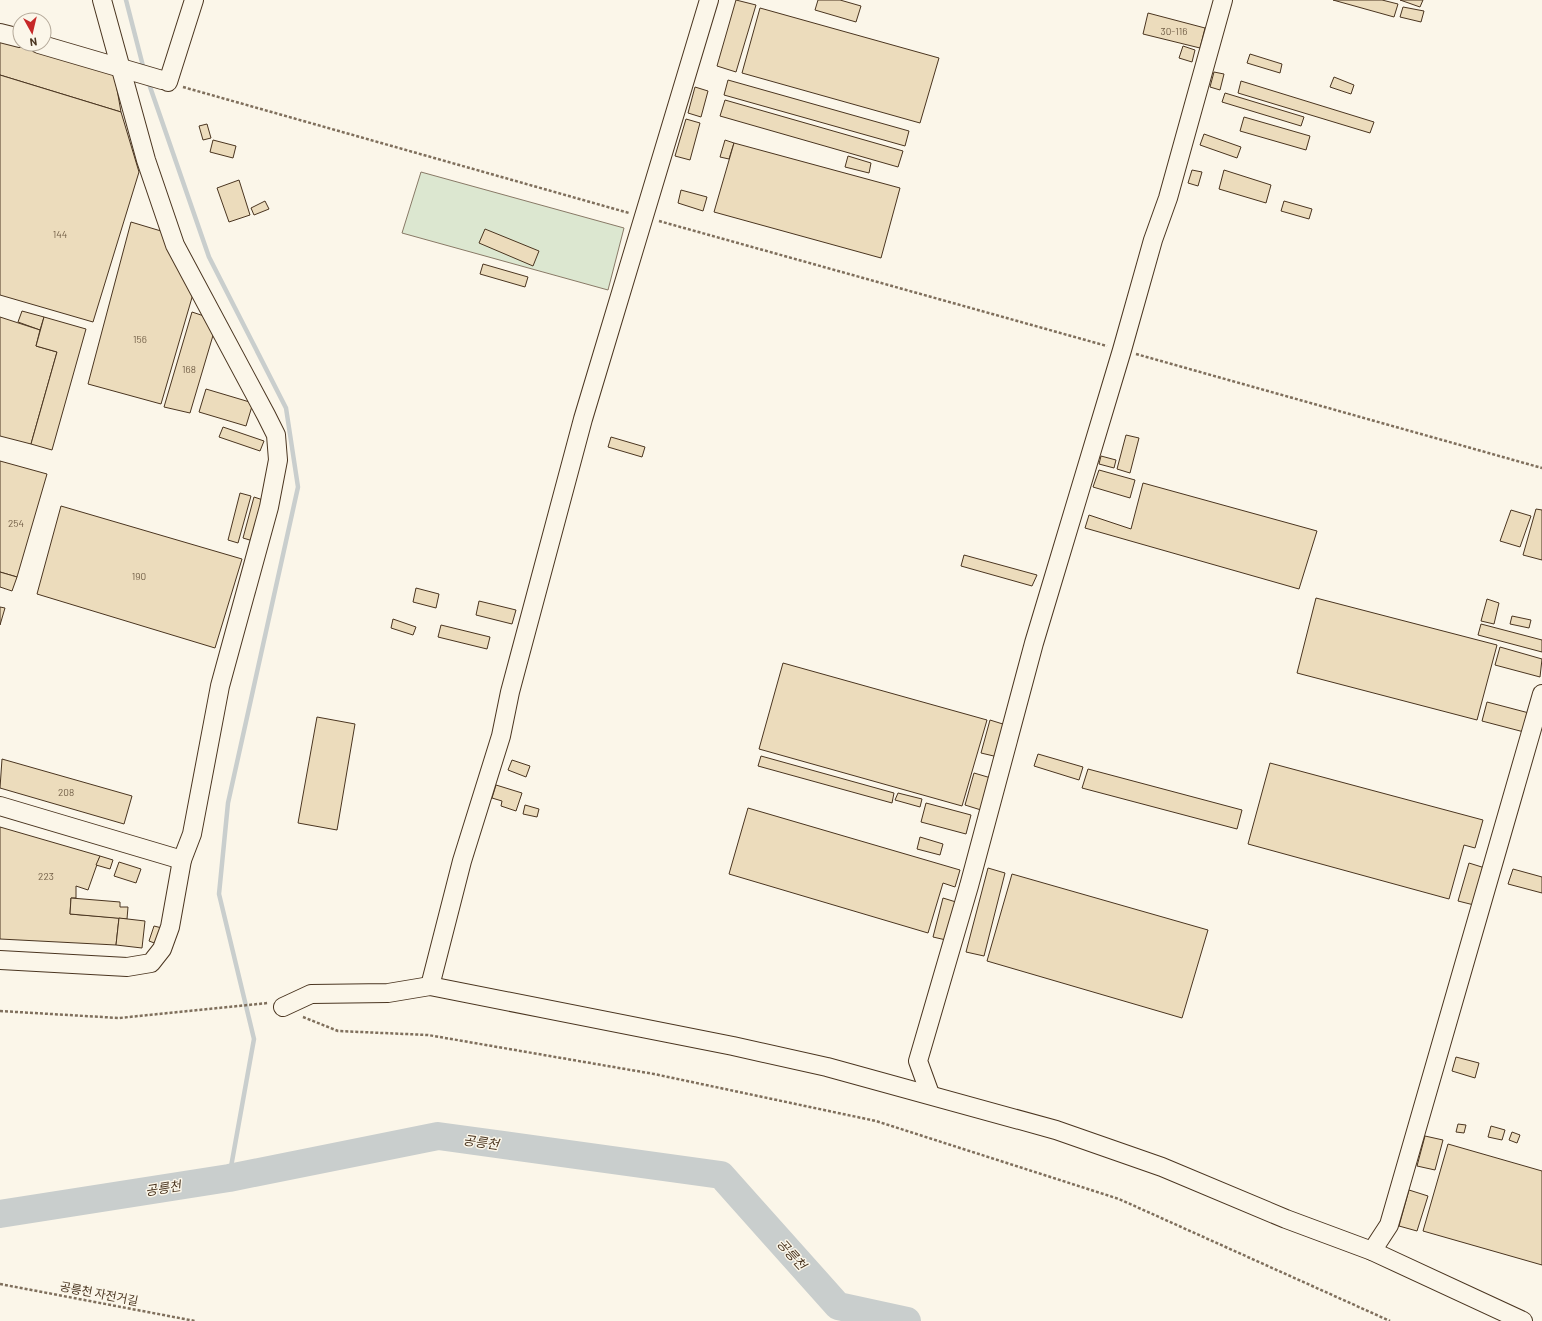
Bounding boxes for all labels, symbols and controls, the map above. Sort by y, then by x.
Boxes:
north arrow [12,12,52,52]
house number: 30-116 [1161,25,1187,37]
text: N [29,35,38,49]
house number: 144 [53,228,67,240]
house number: 156 [133,333,147,345]
house number: 168 [182,363,196,375]
house number: 254 [8,517,24,529]
house number: 190 [132,570,146,582]
house number: 208 [58,786,74,798]
house number: 223 [38,870,54,882]
water label: 공릉천 [462,1132,501,1153]
water label: 공릉천 [144,1177,183,1199]
water label: 공릉천 [774,1235,811,1273]
street label: 공릉천 자전거길 [59,1279,140,1307]

